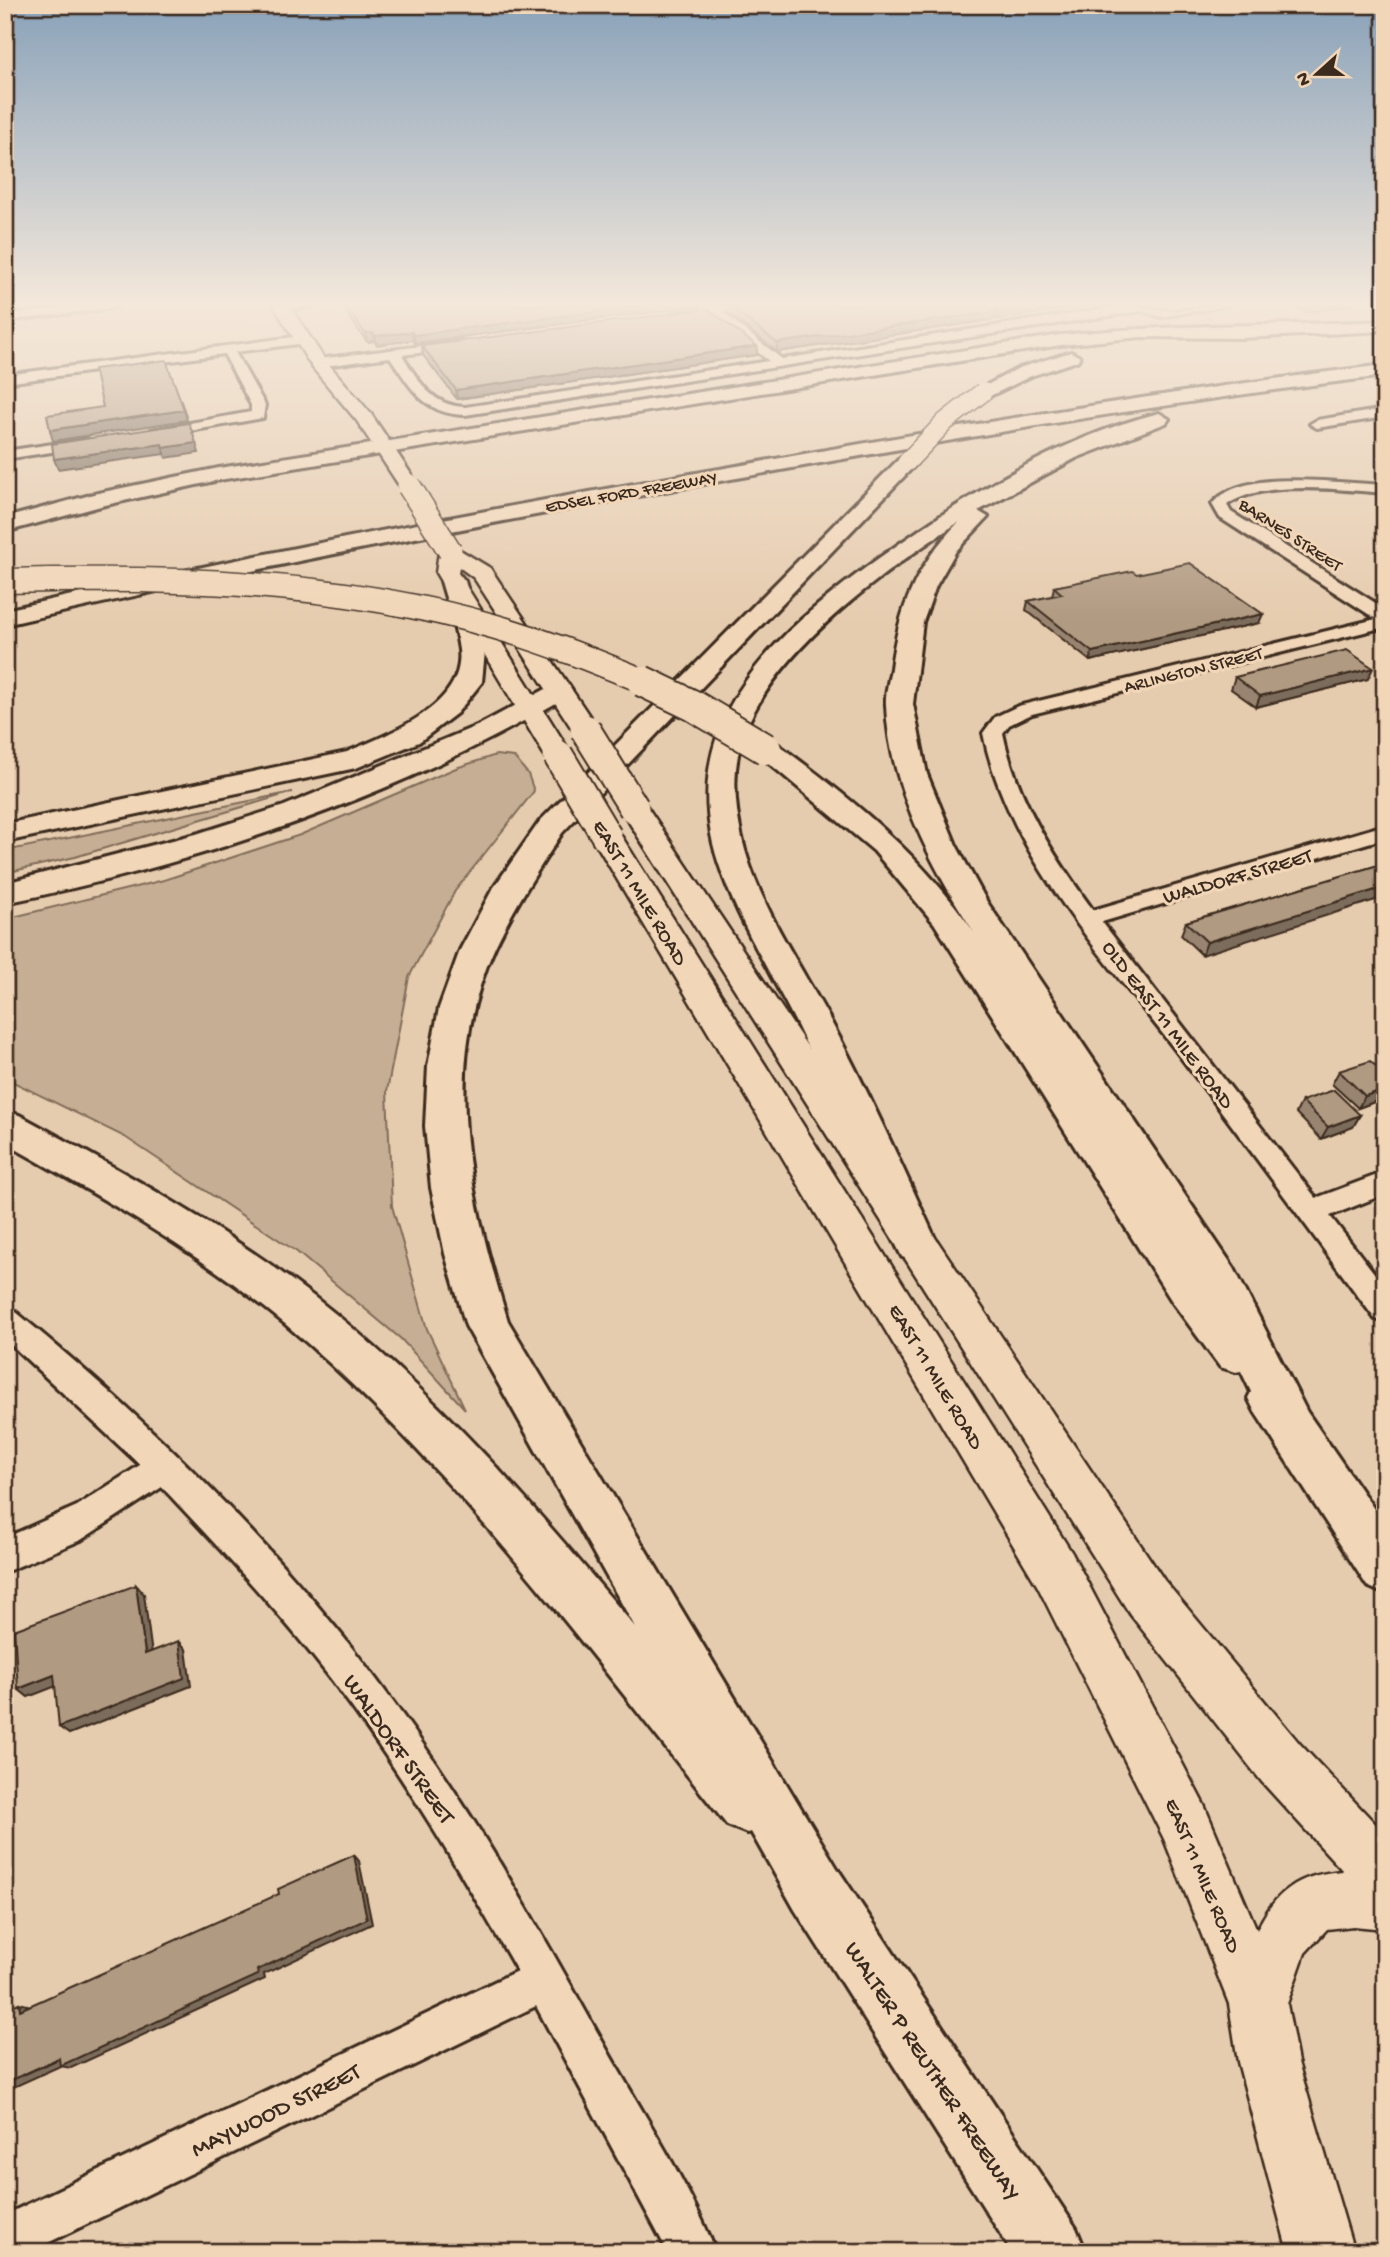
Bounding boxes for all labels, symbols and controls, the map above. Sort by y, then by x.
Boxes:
north arrow [1282,38,1352,108]
text: N [1291,69,1317,89]
street label: EDSEL FORD FREEWAY [544,468,719,519]
street label: BARNES STREET [1233,494,1346,578]
street label: ARLINGTON STREET [1122,644,1266,699]
street label: EAST 11 MILE ROAD [585,817,691,971]
street label: WALDORF STREET [1160,845,1316,912]
street label: OLD EAST 11 MILE ROAD [1095,937,1238,1115]
street label: EAST 11 MILE ROAD [881,1301,987,1455]
street label: WALDORF STREET [335,1670,461,1832]
street label: EAST 11 MILE ROAD [1157,1795,1245,1958]
street label: WALTER P REUTHER FREEWAY [836,1937,1026,2207]
street label: MAYWOOD STREET [187,2058,367,2166]

